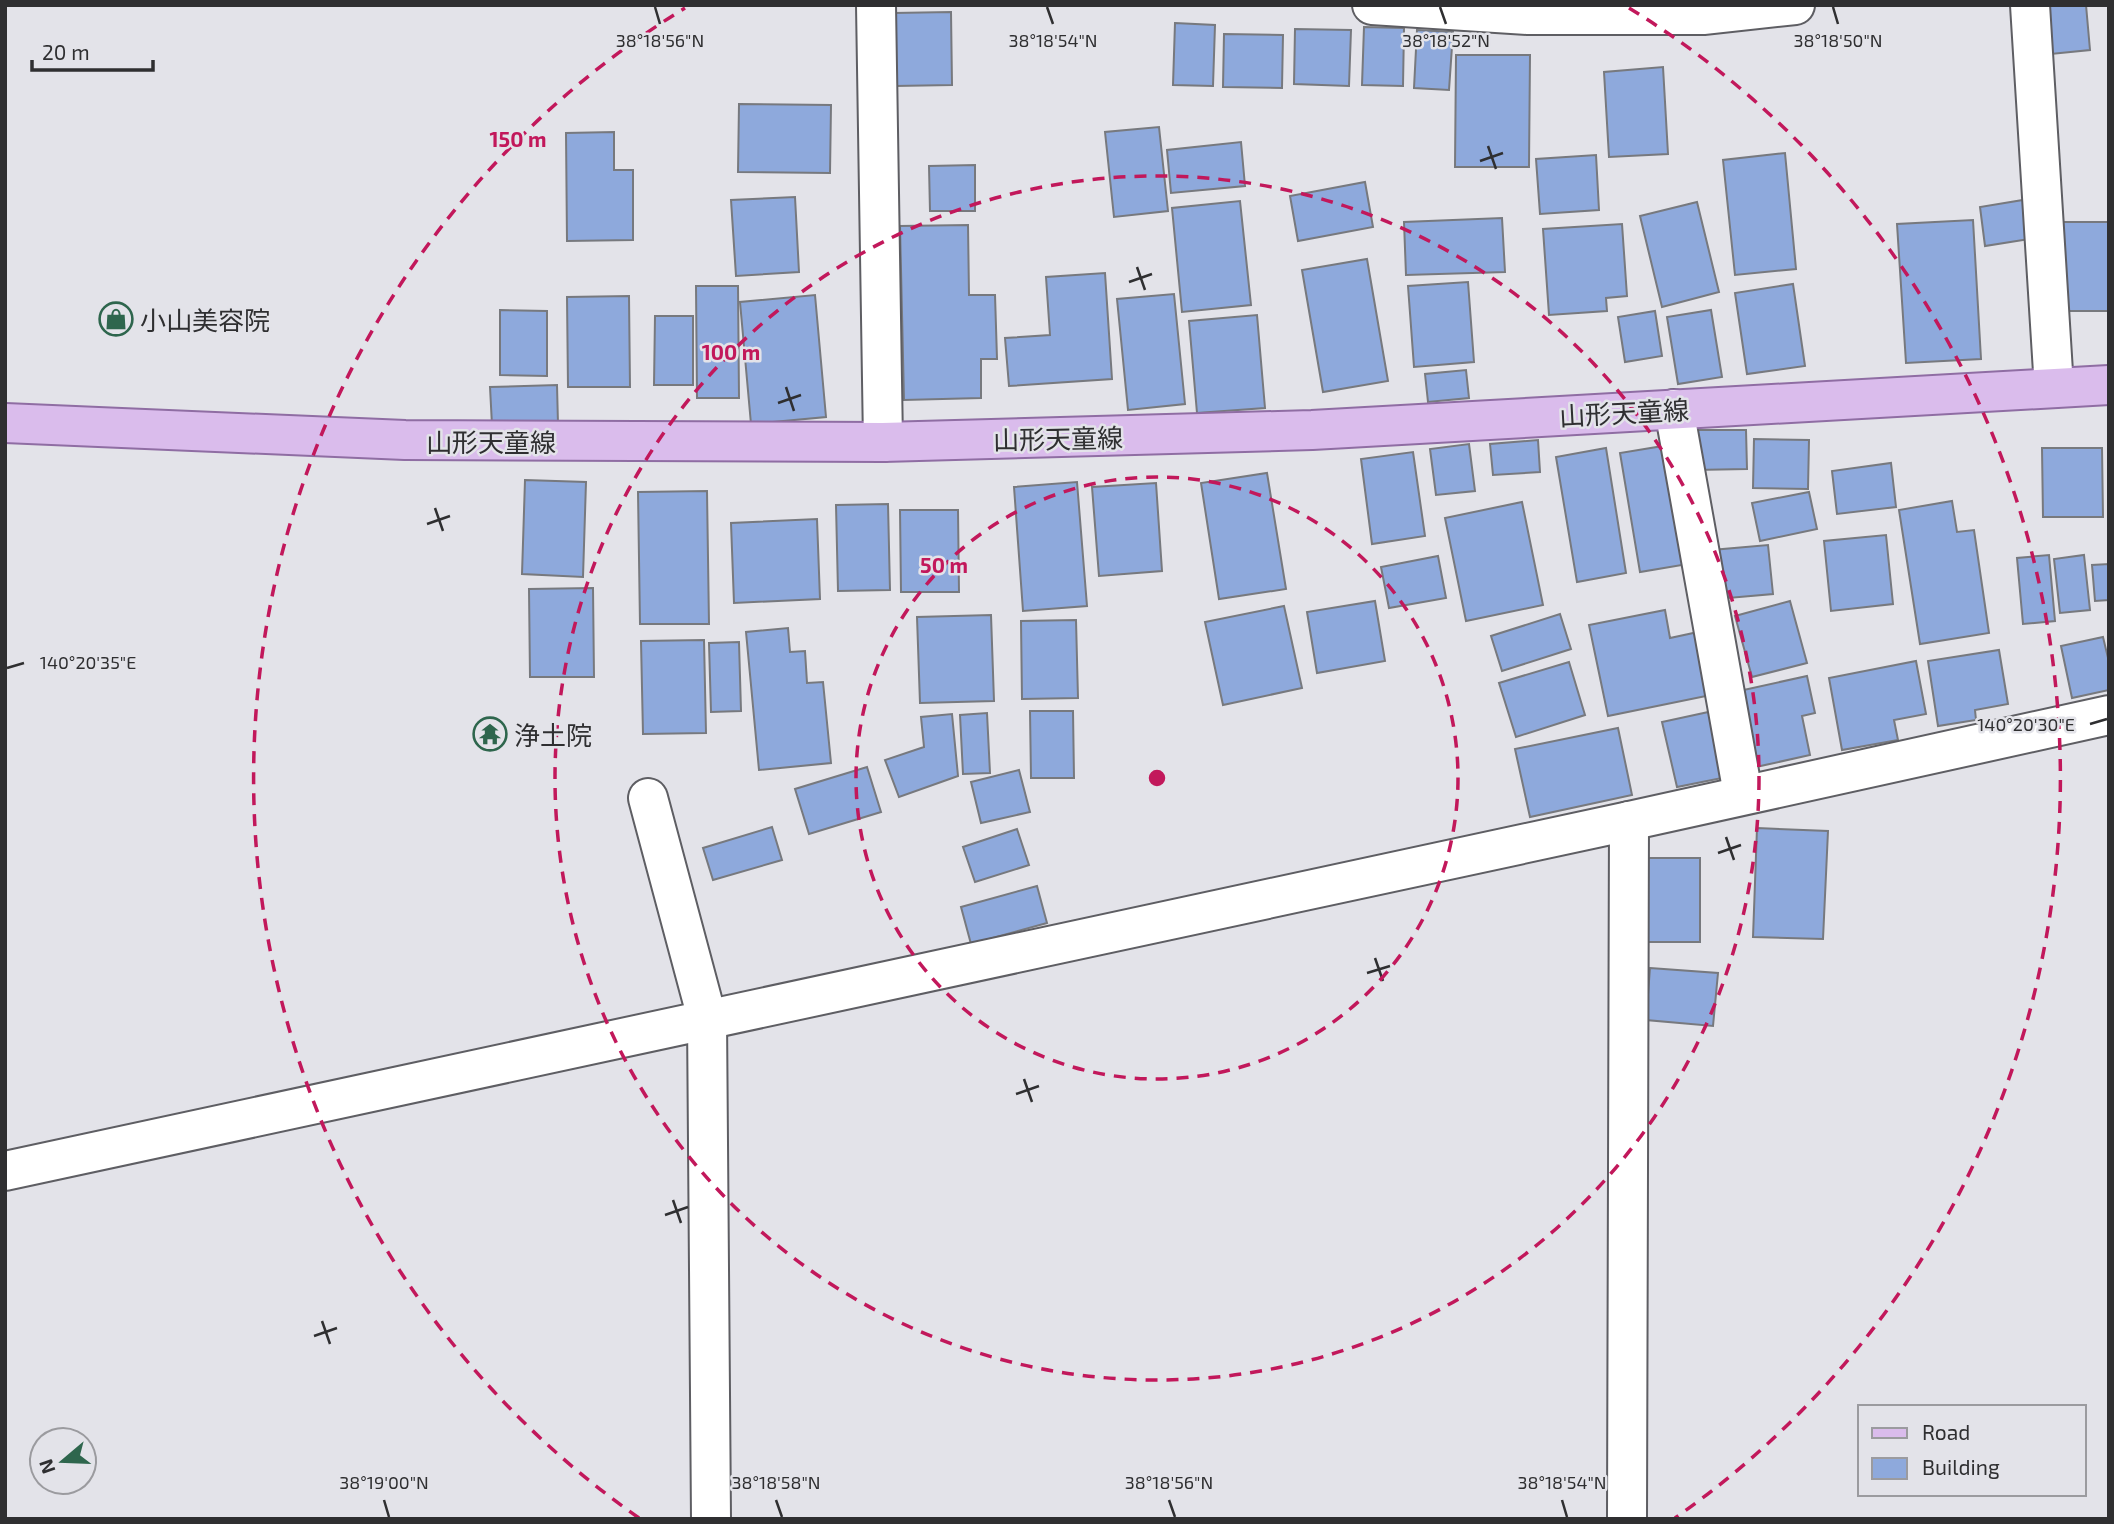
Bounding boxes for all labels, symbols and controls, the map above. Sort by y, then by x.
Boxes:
scale bar [32,28,152,72]
text: 38°18'56"N [616,29,704,51]
text: 38°18'54"N [1008,29,1098,51]
text: 38°18'52"N [1402,29,1490,51]
text: 38°18'50"N [1794,29,1882,51]
text: 20 m [42,39,90,64]
text: 150 m [490,126,546,151]
shop icon: 小山美容院 [97,300,135,338]
place label: 小山美容院 [140,304,270,335]
text: 100 m [702,339,760,364]
street label: 山形天童線 [1558,393,1690,431]
street label: 山形天童線 [993,421,1123,455]
street label: 山形天童線 [426,426,556,457]
text: 50 m [920,552,968,577]
text: 140°20'35"E [40,651,136,673]
text: 140°20'30"E [1977,713,2075,735]
temple icon: 浄土院 [471,715,509,753]
place label: 浄土院 [514,719,592,750]
centre of rings [1145,766,1169,790]
legend [1858,1405,2086,1496]
text: Road [1922,1419,1970,1444]
north arrow [28,1426,98,1496]
text: Building [1922,1454,2000,1479]
text: N [33,1456,60,1477]
text: 38°19'00"N [339,1471,429,1493]
text: 38°18'58"N [732,1471,820,1493]
text: 38°18'56"N [1125,1471,1213,1493]
text: 38°18'54"N [1517,1471,1607,1493]

